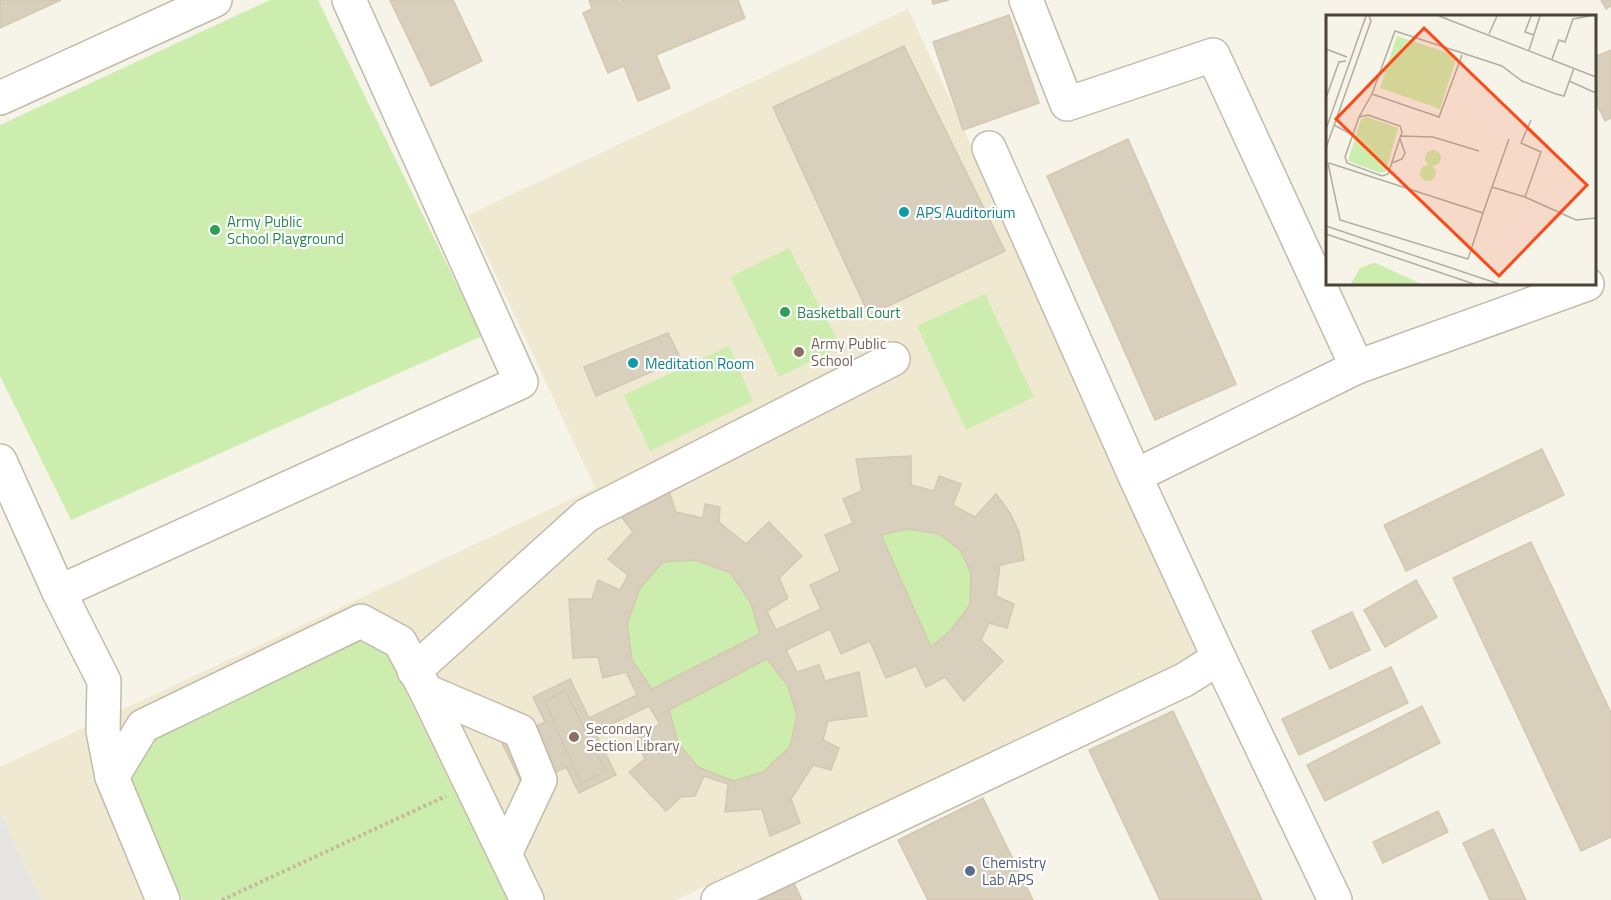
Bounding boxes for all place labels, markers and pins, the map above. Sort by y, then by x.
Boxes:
place label: APS Auditorium [916,201,1016,224]
marker: APS Auditorium [897,205,911,219]
place label: Army Public School Playground [227,210,344,250]
marker: Army Public School Playground [208,223,222,237]
place label: Basketball Court [797,301,901,324]
marker: Basketball Court [778,305,792,319]
place label: Army Public School [811,332,886,372]
marker: Army Public School [792,345,806,359]
place label: Meditation Room [645,352,754,375]
marker: Meditation Room [626,356,640,370]
place label: Secondary Section Library [586,717,680,757]
marker: Secondary Section Library [567,730,581,744]
place label: Chemistry Lab APS [982,851,1046,891]
marker: Chemistry Lab APS [963,864,977,878]

